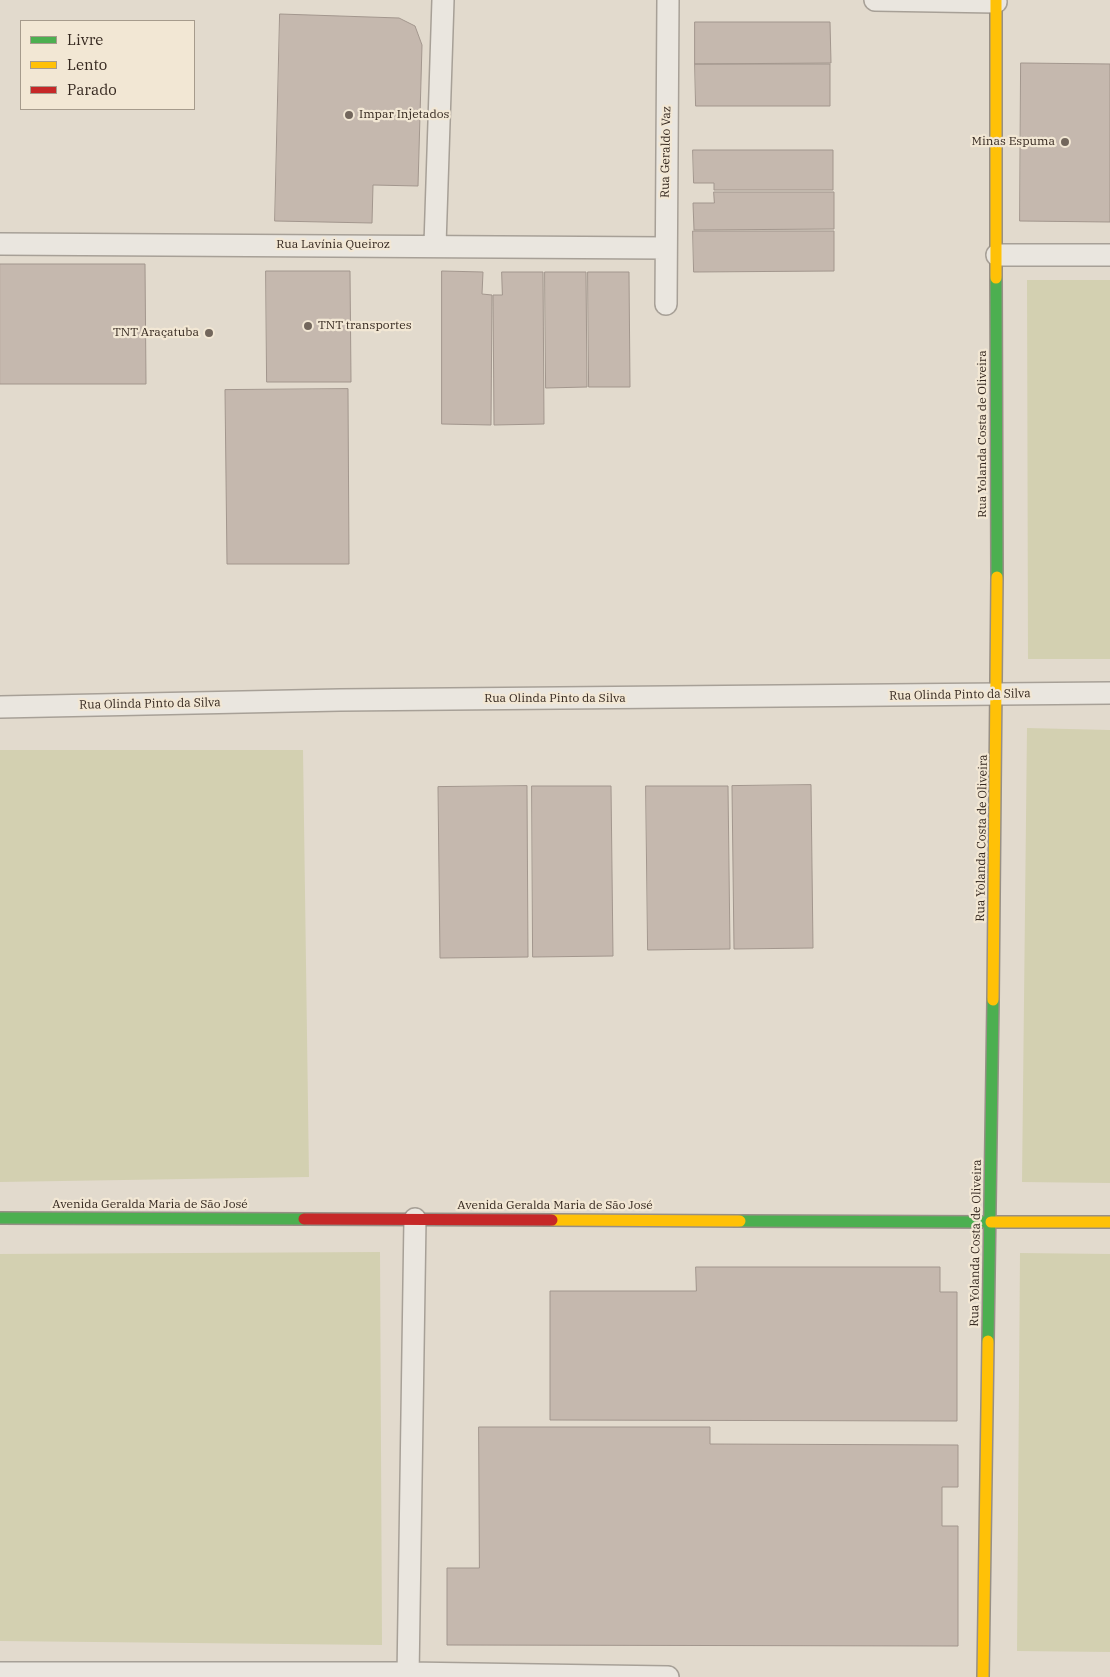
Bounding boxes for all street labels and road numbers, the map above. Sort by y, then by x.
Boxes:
street label: Rua Geraldo Vaz [658,106,674,198]
street label: Rua Lavínia Queiroz [276,238,390,252]
street label: Rua Yolanda Costa de Oliveira [976,350,990,518]
street label: Rua Olinda Pinto da Silva [889,687,1031,703]
street label: Rua Olinda Pinto da Silva [484,692,626,706]
street label: Rua Olinda Pinto da Silva [79,696,221,712]
street label: Rua Yolanda Costa de Oliveira [973,754,991,922]
street label: Rua Yolanda Costa de Oliveira [967,1159,985,1327]
street label: Avenida Geralda Maria de São José [52,1198,248,1212]
street label: Avenida Geralda Maria de São José [457,1199,653,1213]

